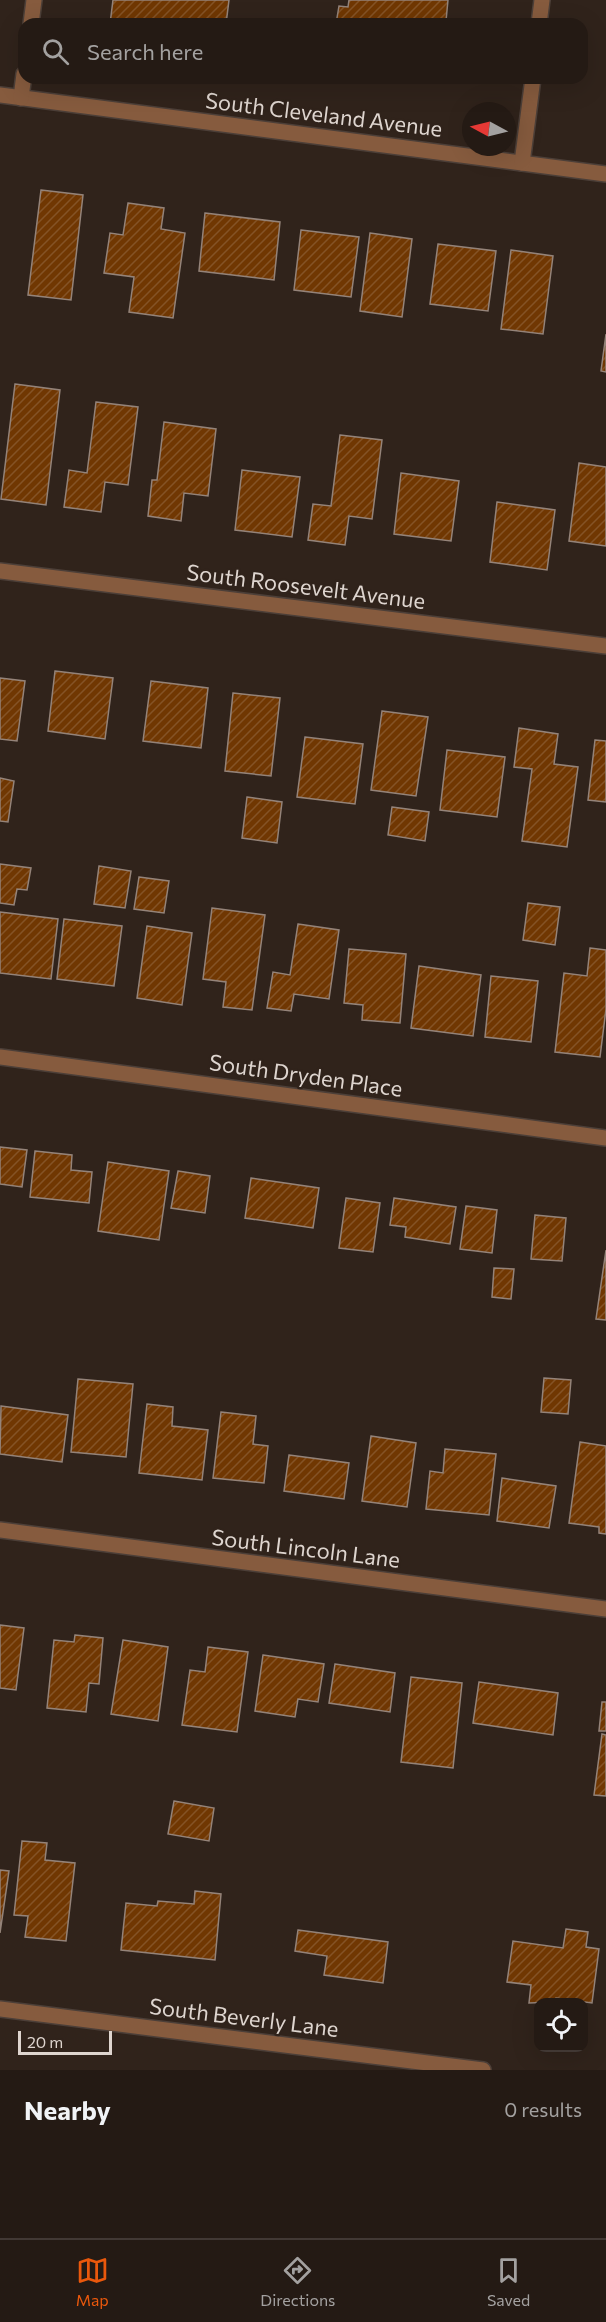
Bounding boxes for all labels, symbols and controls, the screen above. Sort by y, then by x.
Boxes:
search box [18,18,588,84]
icon: search [39,35,72,68]
text: Search here [87,38,203,65]
street label: South Cleveland Avenue [204,86,444,142]
north arrow [462,102,516,156]
street label: South Roosevelt Avenue [185,558,427,614]
street label: South Dryden Place [208,1048,404,1102]
street label: South Lincoln Lane [210,1523,402,1573]
street label: South Beverly Lane [148,1992,340,2042]
map controls [534,1998,588,2052]
button: locate [534,1998,588,2052]
scale bar [18,2028,112,2056]
text: 20 m [27,2032,63,2051]
text: Nearby [24,2094,111,2125]
text: 0 results [504,2097,582,2121]
tab: Map [76,2254,109,2309]
tab: Directions [260,2254,335,2309]
tab: Saved [487,2254,530,2309]

